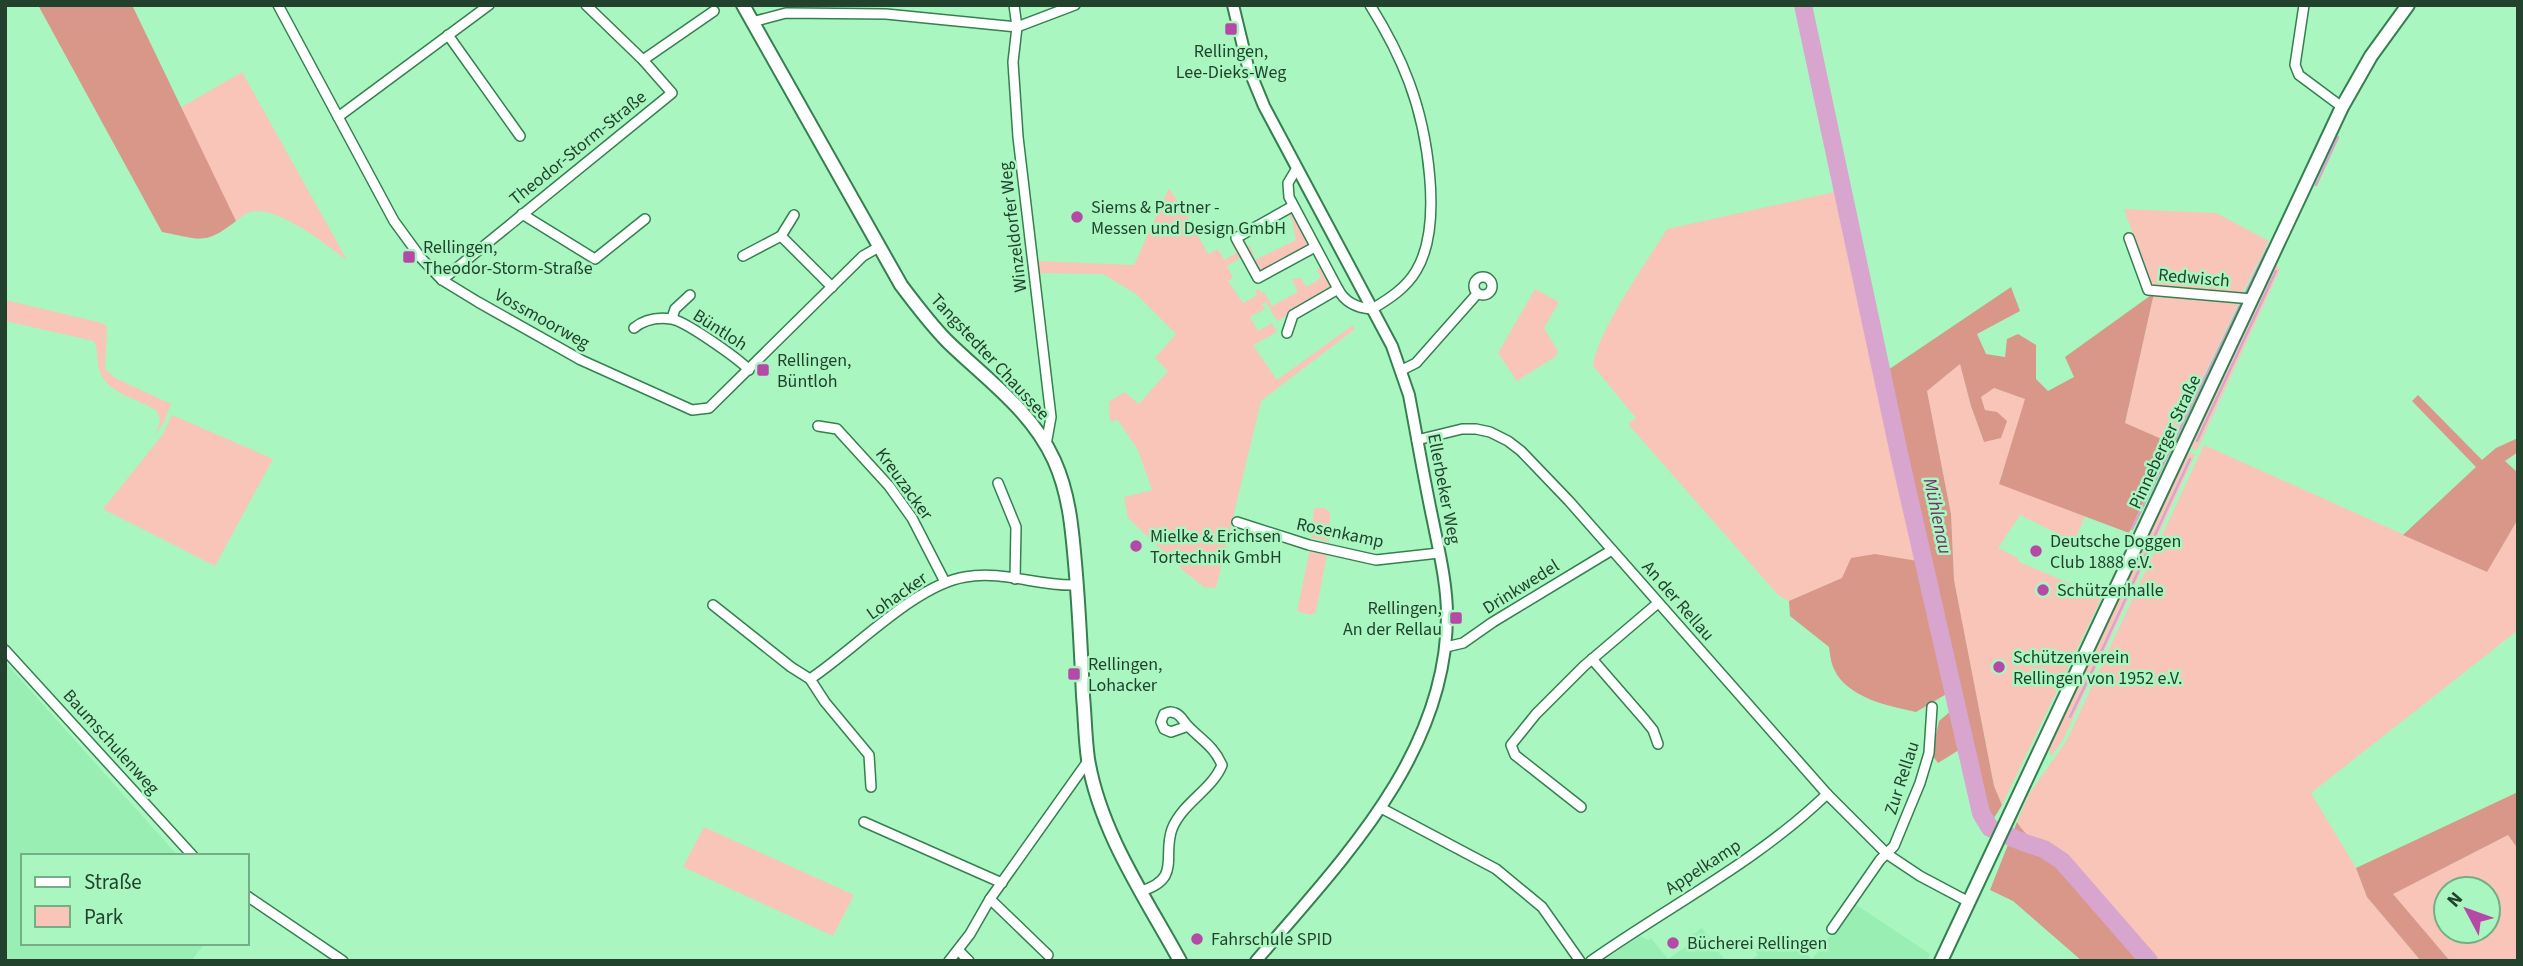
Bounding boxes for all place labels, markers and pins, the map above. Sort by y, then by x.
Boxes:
marker: Rellingen, Lee-Dieks-Weg [1223,21,1239,37]
place label: Rellingen, Lee-Dieks-Weg [1176,39,1286,85]
place label: Siems & Partner - Messen und Design GmbH [1091,195,1286,241]
marker: Siems & Partner - Messen und Design GmbH [1069,209,1085,225]
place label: Rellingen, Theodor-Storm-Straße [423,235,593,281]
marker: Rellingen, Theodor-Storm-Straße [401,249,417,265]
place label: Rellingen, Büntloh [777,348,852,394]
marker: Rellingen, Büntloh [755,362,771,378]
place label: Mielke & Erichsen Tortechnik GmbH [1150,524,1282,570]
place label: Deutsche Doggen Club 1888 e.V. [2050,529,2181,575]
marker: Mielke & Erichsen Tortechnik GmbH [1128,538,1144,554]
marker: Deutsche Doggen Club 1888 e.V. [2028,543,2044,559]
place label: Schützenhalle [2057,578,2164,603]
marker: Schützenhalle [2035,582,2051,598]
place label: Rellingen, An der Rellau [1343,596,1442,642]
marker: Rellingen, An der Rellau [1448,610,1464,626]
place label: Schützenverein Rellingen von 1952 e.V. [2013,645,2182,691]
place label: Rellingen, Lohacker [1088,652,1163,698]
marker: Schützenverein Rellingen von 1952 e.V. [1991,659,2007,675]
marker: Rellingen, Lohacker [1066,666,1082,682]
place label: Fahrschule SPID [1211,927,1332,952]
marker: Fahrschule SPID [1189,931,1205,947]
place label: Bücherei Rellingen [1687,931,1827,956]
marker: Bücherei Rellingen [1665,935,1681,951]

